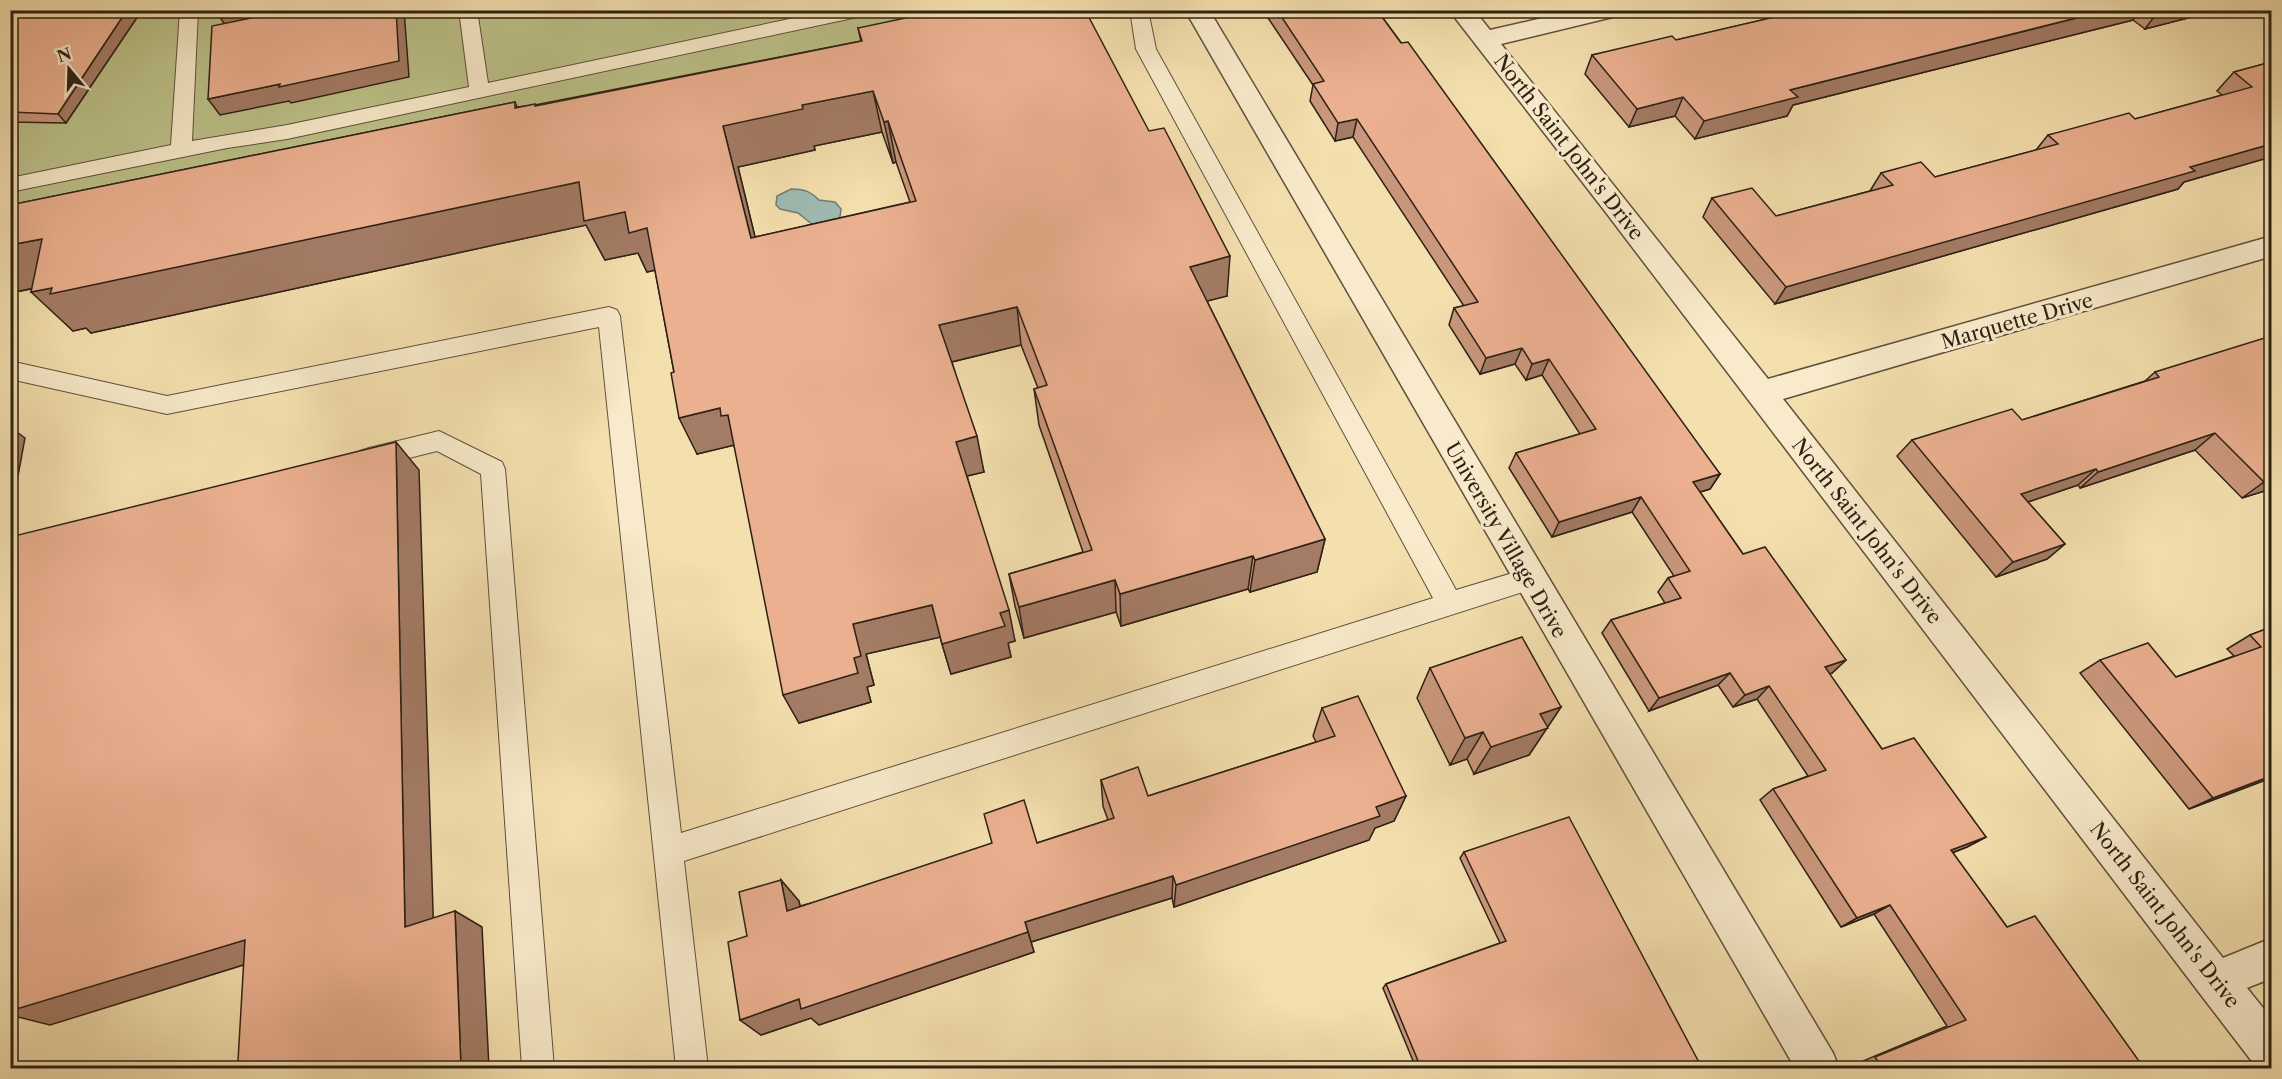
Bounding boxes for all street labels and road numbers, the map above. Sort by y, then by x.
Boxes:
street label: North Saint John's Drive [1489,49,1649,245]
street label: Marquette Drive [1938,288,2096,354]
street label: North Saint John's Drive [1787,433,1947,629]
street label: University Village Drive [1440,438,1572,642]
street label: North Saint John's Drive [2085,817,2245,1013]

